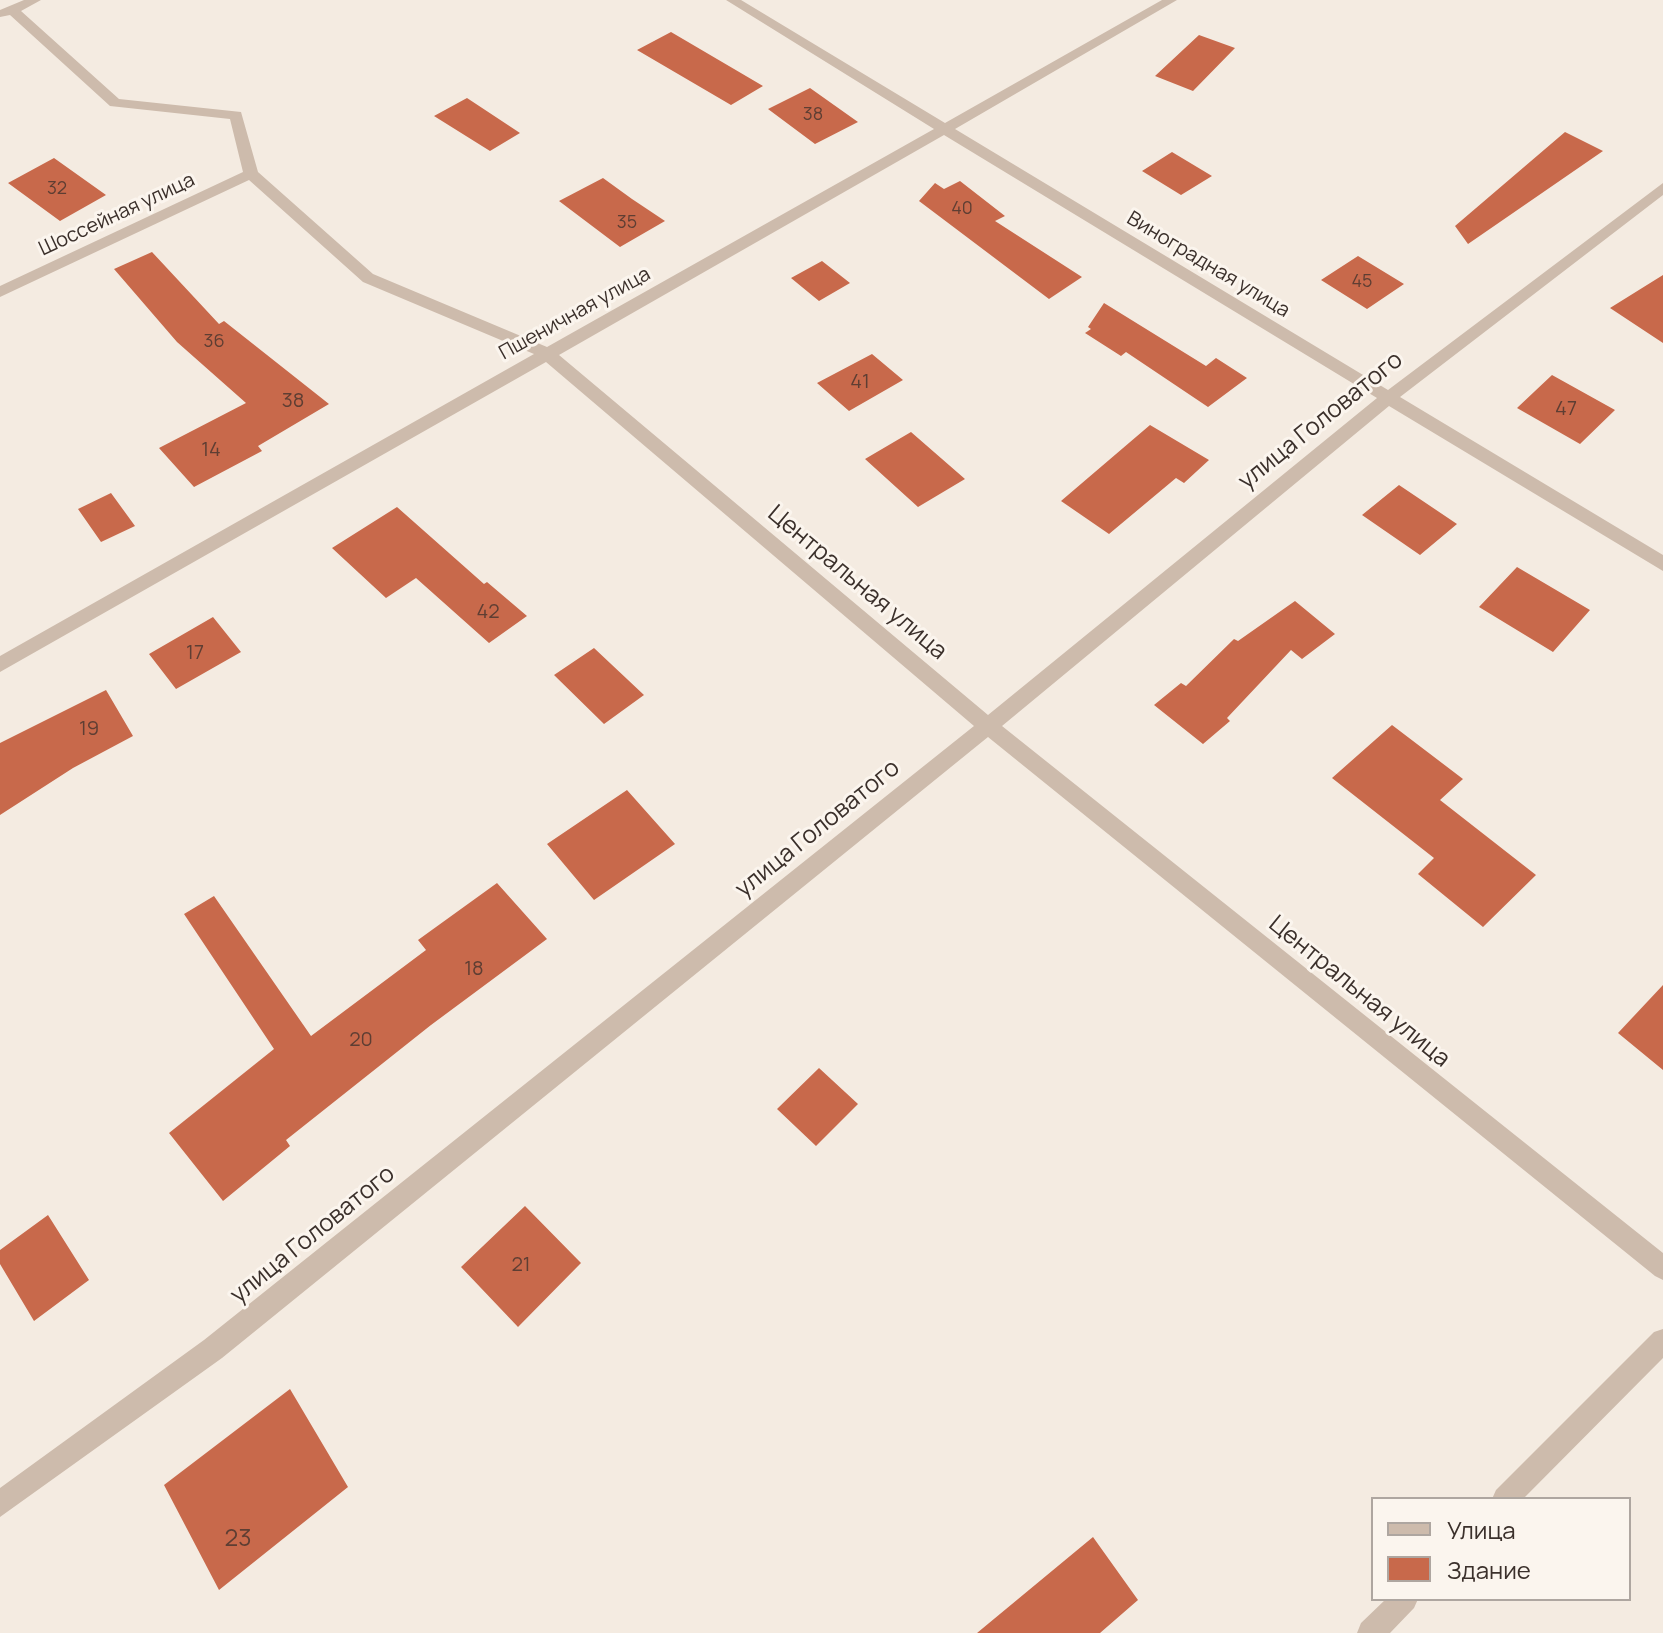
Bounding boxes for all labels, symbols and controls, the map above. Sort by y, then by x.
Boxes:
house number: 38 [803,104,823,126]
street label: Шоссейная улица [35,168,199,262]
house number: 32 [47,178,67,200]
house number: 40 [951,198,973,220]
street label: Виноградная улица [1122,207,1294,323]
house number: 35 [617,212,637,234]
street label: Пшеничная улица [495,262,655,366]
house number: 45 [1351,271,1373,293]
house number: 36 [203,331,225,353]
street label: улица Головатого [1233,346,1409,496]
house number: 41 [850,370,870,394]
house number: 38 [282,389,304,413]
house number: 47 [1555,397,1577,421]
house number: 14 [201,438,221,462]
street label: Центральная улица [762,500,952,666]
house number: 42 [476,600,500,624]
house number: 17 [186,641,204,665]
house number: 19 [79,717,99,741]
street label: улица Головатого [730,754,906,904]
street label: Центральная улица [1263,910,1455,1074]
house number: 18 [464,957,484,981]
house number: 20 [349,1028,373,1052]
street label: улица Головатого [225,1160,401,1310]
house number: 21 [511,1253,531,1277]
legend [1371,1497,1631,1601]
text: Улица [1447,1513,1516,1546]
house number: 23 [225,1525,251,1553]
text: Здание [1447,1553,1531,1586]

